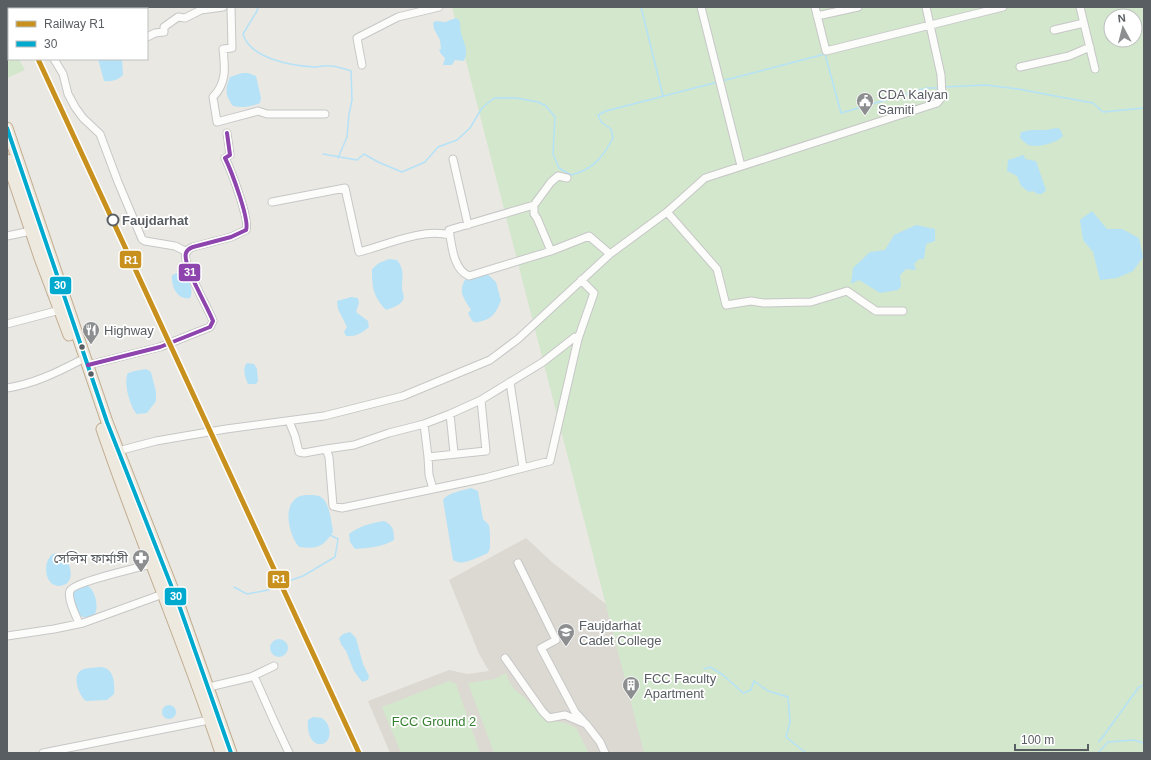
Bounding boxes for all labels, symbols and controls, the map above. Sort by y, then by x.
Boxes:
legend [8,8,148,60]
north arrow [1103,8,1143,48]
text: N [1117,12,1127,25]
text: Railway R1 [44,17,105,31]
text: 30 [44,37,58,51]
place label: CDA Kalyan Samiti [878,87,948,117]
public building icon: CDA Kalyan Samiti [855,91,875,116]
marker: Faujdarhat [106,213,120,227]
place label: Faujdarhat [122,213,189,228]
line badge: R1 [119,250,142,269]
text: R1 [124,254,138,266]
line badge: 31 [178,263,201,282]
text: 31 [184,266,196,278]
line badge: 30 [49,276,72,295]
text: 30 [54,279,66,291]
restaurant icon: Highway [81,320,101,345]
place label: Highway [104,323,154,338]
unlabelled marker [77,342,87,352]
unlabelled marker [86,369,96,379]
pharmacy icon: সেলিম ফার্মাসী [131,548,151,573]
place label: সেলিম ফার্মাসী [53,551,129,566]
line badge: R1 [267,570,290,589]
text: R1 [272,573,286,585]
line badge: 30 [164,587,187,606]
text: 30 [170,590,182,602]
place label: Faujdarhat Cadet College [579,618,661,648]
school or university icon: Faujdarhat Cadet College [556,622,576,647]
place label: FCC Faculty Apartment [644,671,717,701]
building icon: FCC Faculty Apartment [621,675,641,700]
park label: FCC Ground 2 [392,714,476,729]
scale bar [1015,726,1088,752]
text: 100 m [1021,733,1054,747]

